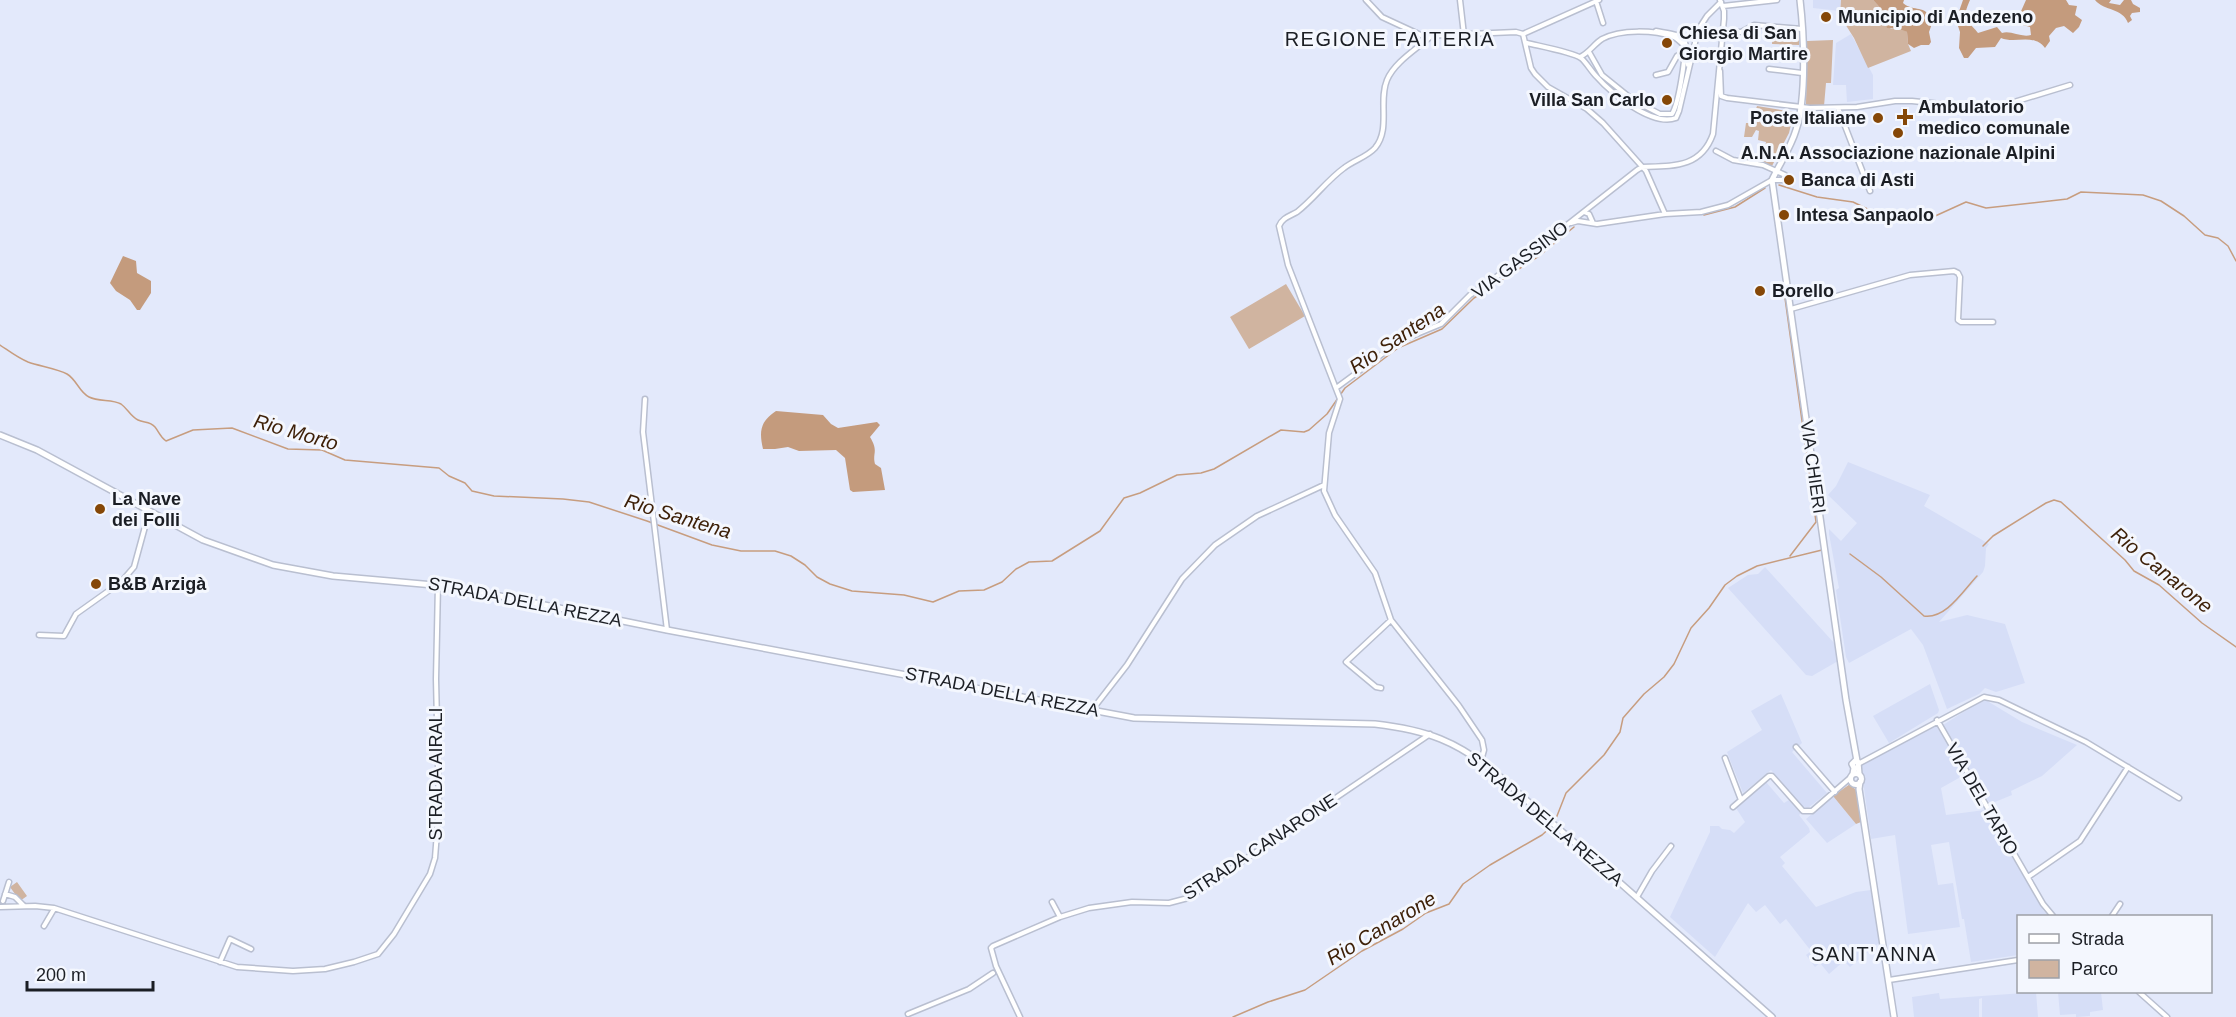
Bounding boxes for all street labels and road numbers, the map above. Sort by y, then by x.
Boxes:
street label: VIA GASSINO [1468,217,1572,303]
street label: VIA CHIERI [1797,419,1829,515]
street label: STRADA DELLA REZZA [426,573,624,631]
street label: STRADA DELLA REZZA [903,663,1101,721]
street label: STRADA AIRALI [426,707,446,841]
street label: VIA DEL TARIO [1942,740,2022,858]
street label: STRADA DELLA REZZA [1463,748,1627,890]
street label: STRADA CANARONE [1179,790,1341,904]

